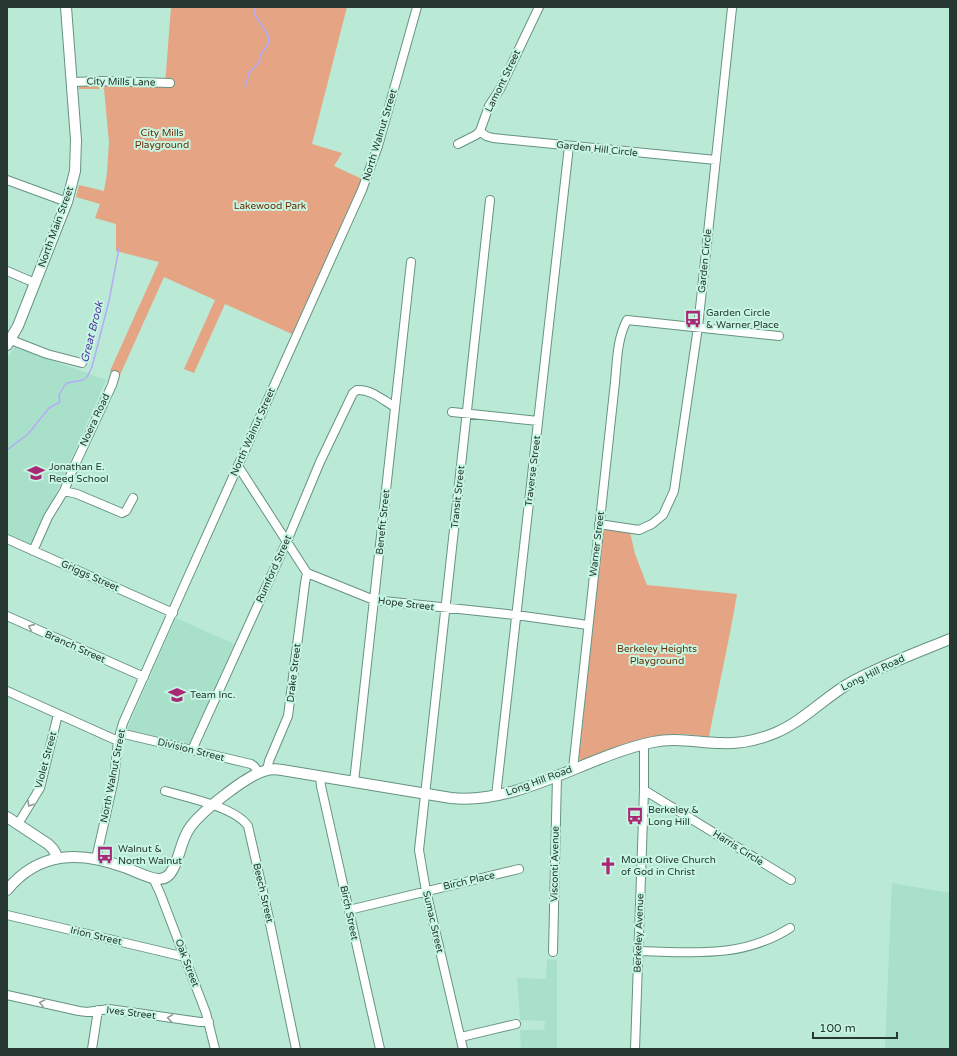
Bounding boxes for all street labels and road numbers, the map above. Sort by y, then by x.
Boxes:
street label: Lamont Street [483,48,523,114]
street label: City Mills Lane [87,75,156,89]
street label: North Walnut Street [360,88,400,182]
street label: Garden Hill Circle [556,139,639,159]
street label: North Main Street [36,185,76,269]
street label: Garden Circle [696,228,714,294]
street label: North Walnut Street [228,386,278,478]
street label: Noera Road [78,392,112,448]
street label: Traverse Street [523,435,543,507]
street label: Transit Street [449,465,467,529]
street label: Benefit Street [374,489,392,555]
street label: Warner Street [587,510,607,577]
street label: Rumford Street [254,533,294,605]
street label: Griggs Street [59,558,121,594]
street label: Hope Street [377,595,435,613]
street label: Branch Street [43,628,107,666]
street label: Drake Street [284,643,304,703]
street label: Long Hill Road [839,652,907,694]
street label: North Walnut Street [98,728,128,824]
street label: Violet Street [33,730,59,790]
street label: Division Street [156,736,226,764]
street label: Long Hill Road [504,763,574,799]
street label: Visconti Avenue [548,825,562,902]
street label: Harris Circle [711,828,766,868]
street label: Beech Street [250,862,276,924]
street label: Birch Place [442,869,496,893]
street label: Birch Street [337,885,361,942]
street label: Sumac Street [420,890,446,954]
street label: Berkeley Avenue [632,893,646,973]
street label: Irion Street [69,924,123,948]
street label: Oak Street [172,937,202,989]
street label: Ives Street [106,1004,157,1022]

